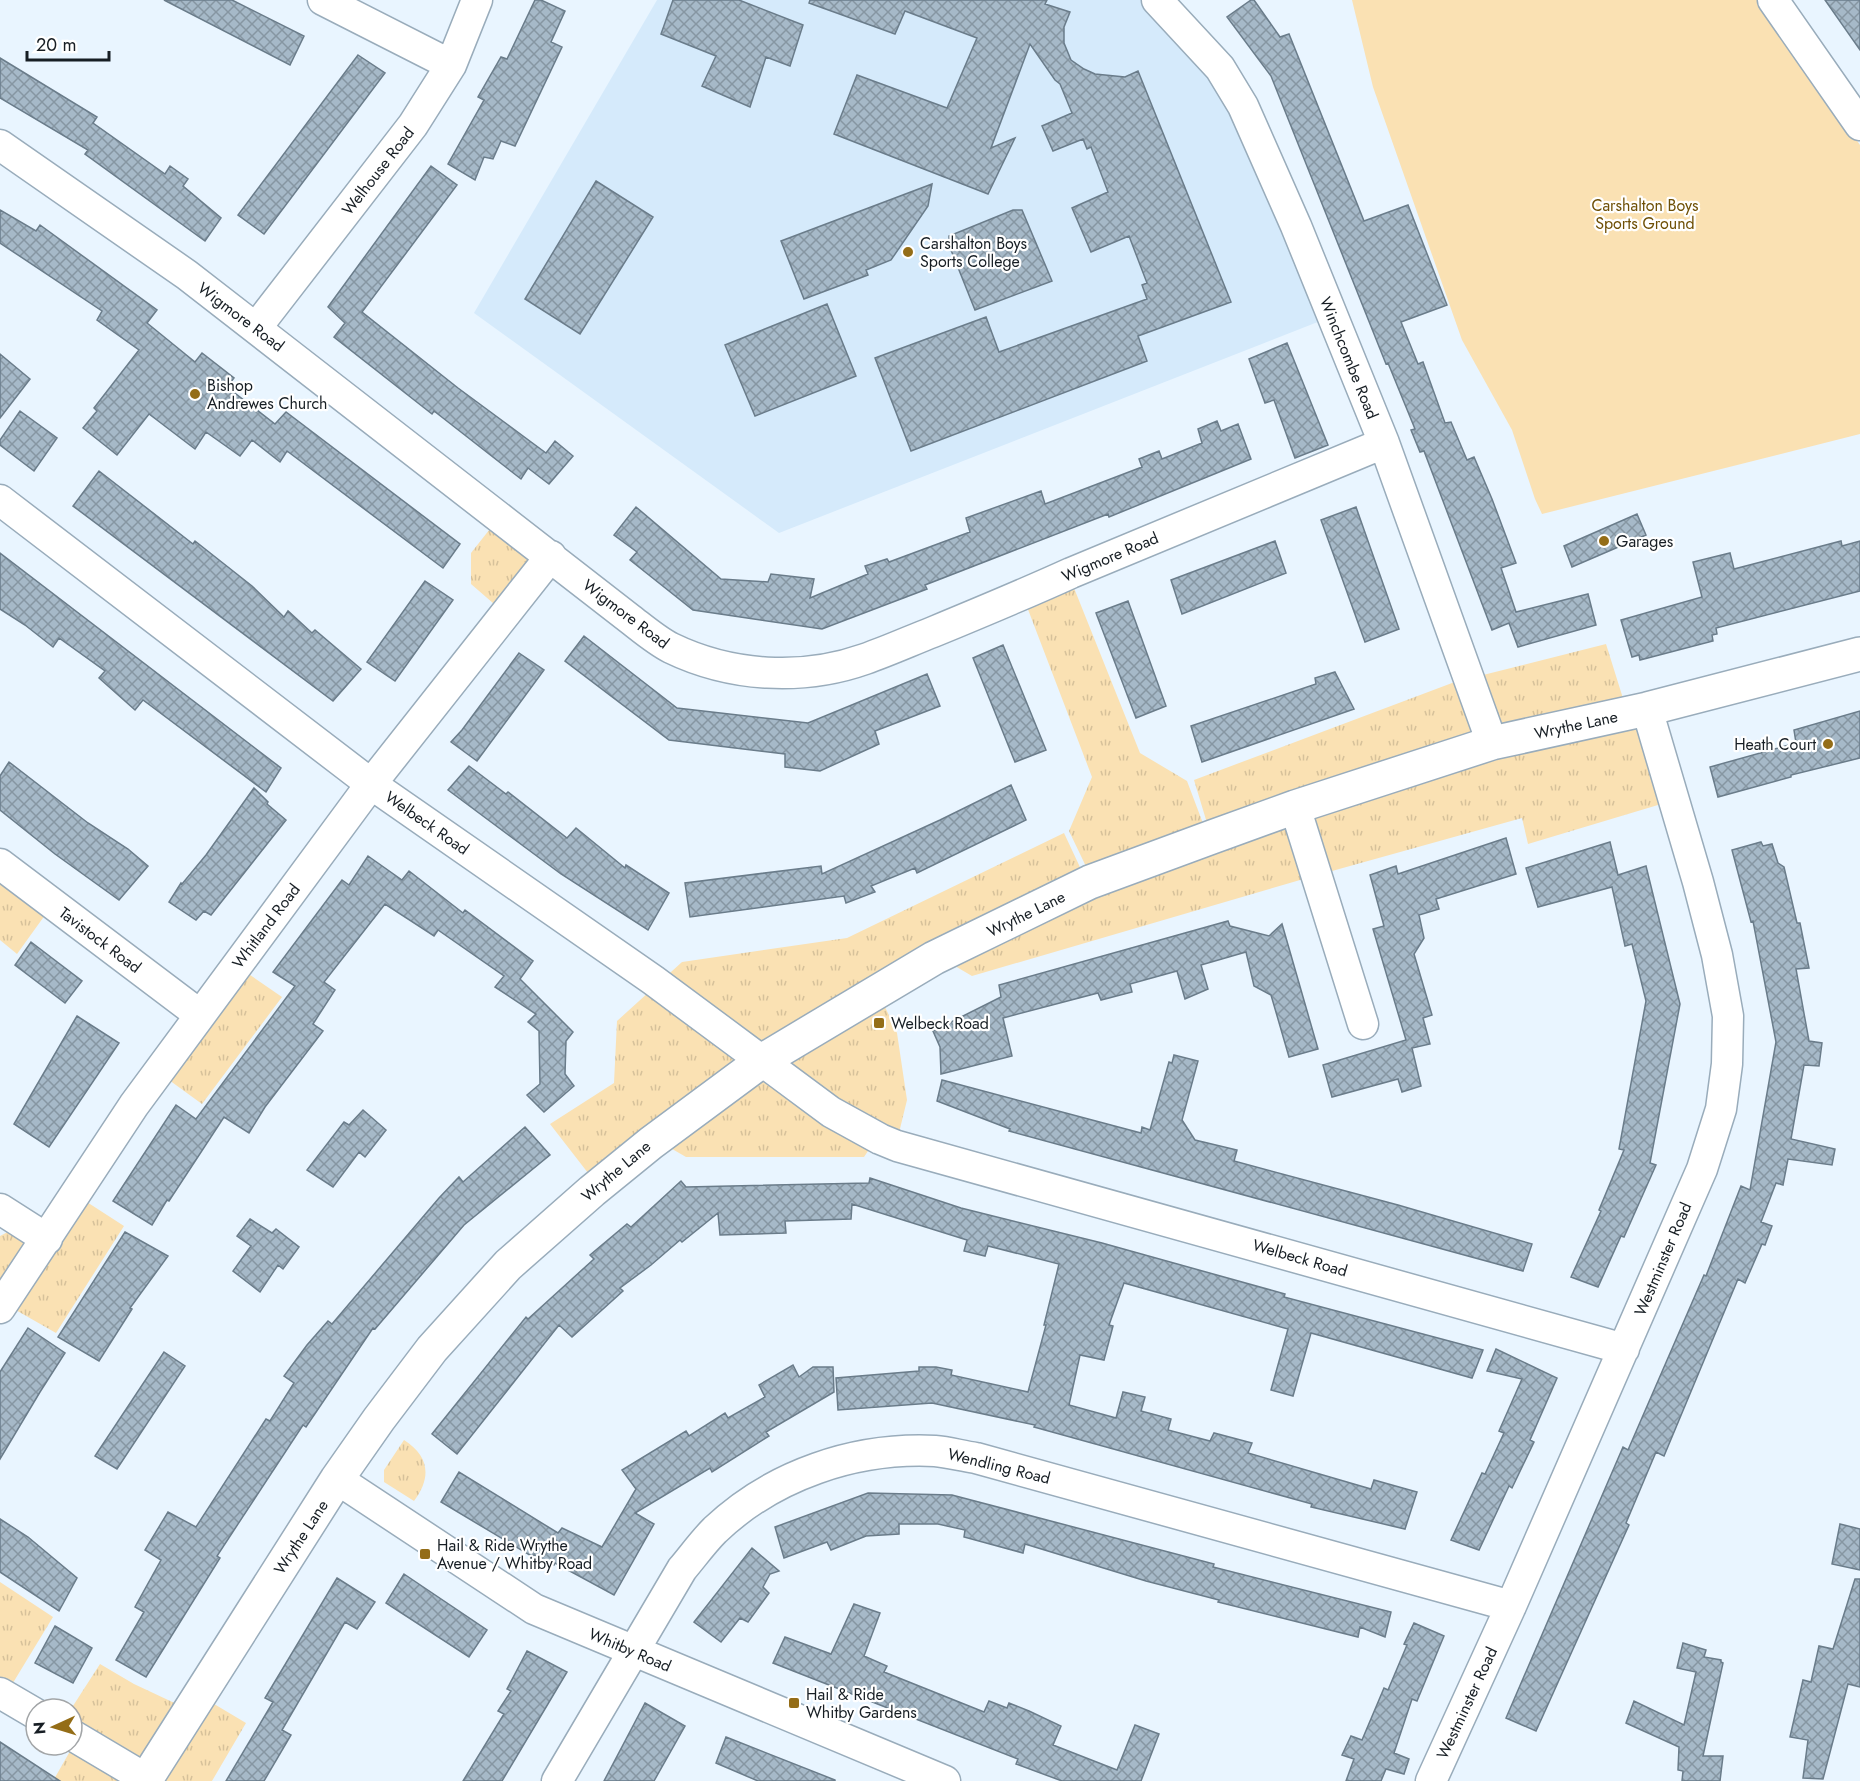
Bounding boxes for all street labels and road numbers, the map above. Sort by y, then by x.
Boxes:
street label: Welhouse Road [336,122,420,220]
street label: Wigmore Road [193,277,289,357]
street label: Winchcombe Road [1314,293,1384,423]
street label: Wigmore Road [1058,526,1162,588]
street label: Wigmore Road [578,574,674,654]
street label: Wrythe Lane [1532,705,1620,745]
street label: Welbeck Road [380,786,474,860]
street label: Whitland Road [227,879,305,973]
street label: Wrythe Lane [983,885,1069,943]
street label: Tavistock Road [54,901,146,979]
street label: Wrythe Lane [576,1135,656,1207]
street label: Westminster Road [1629,1199,1697,1319]
street label: Welbeck Road [1250,1233,1350,1283]
street label: Wendling Road [945,1442,1053,1490]
street label: Wrythe Lane [268,1495,334,1579]
street label: Whitby Road [585,1622,675,1678]
street label: Westminster Road [1431,1643,1503,1763]

